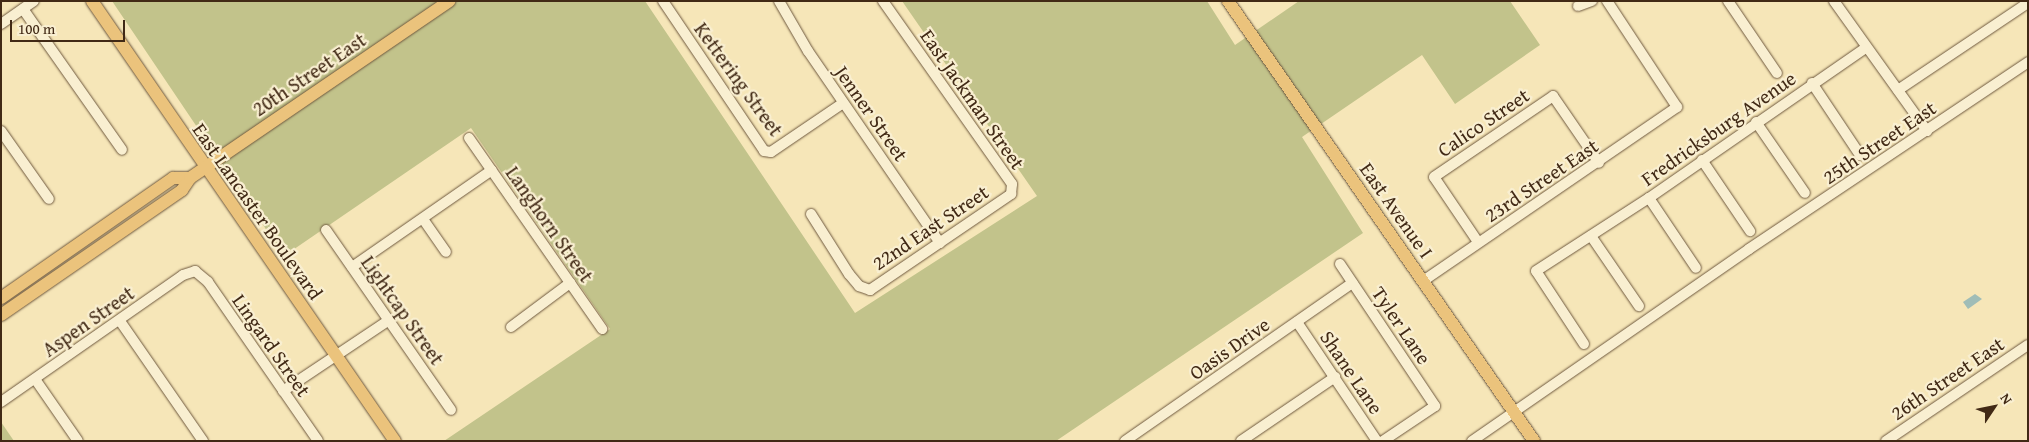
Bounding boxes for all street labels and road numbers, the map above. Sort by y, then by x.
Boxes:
street label: Kettering Street [690,17,788,141]
street label: East Jackman Street [916,24,1030,174]
street label: 20th Street East [248,27,370,121]
street label: Jenner Street [830,61,914,165]
street label: Fredricksburg Avenue [1636,66,1800,190]
street label: Calico Street [1433,83,1533,161]
street label: 25th Street East [1818,95,1940,189]
street label: East Lancaster Boulevard [188,118,328,304]
street label: 23rd Street East [1480,133,1602,227]
street label: East Avenue I [1355,158,1439,262]
street label: Langhorn Street [501,161,599,287]
street label: 22nd East Street [867,179,993,275]
street label: Lightcap Street [357,251,449,369]
street label: Aspen Street [38,281,138,361]
street label: Tyler Lane [1367,282,1437,368]
street label: Lingard Street [228,289,316,401]
street label: Oasis Drive [1184,312,1274,384]
street label: Shane Lane [1315,326,1389,418]
street label: 26th Street East [1886,331,2008,425]

